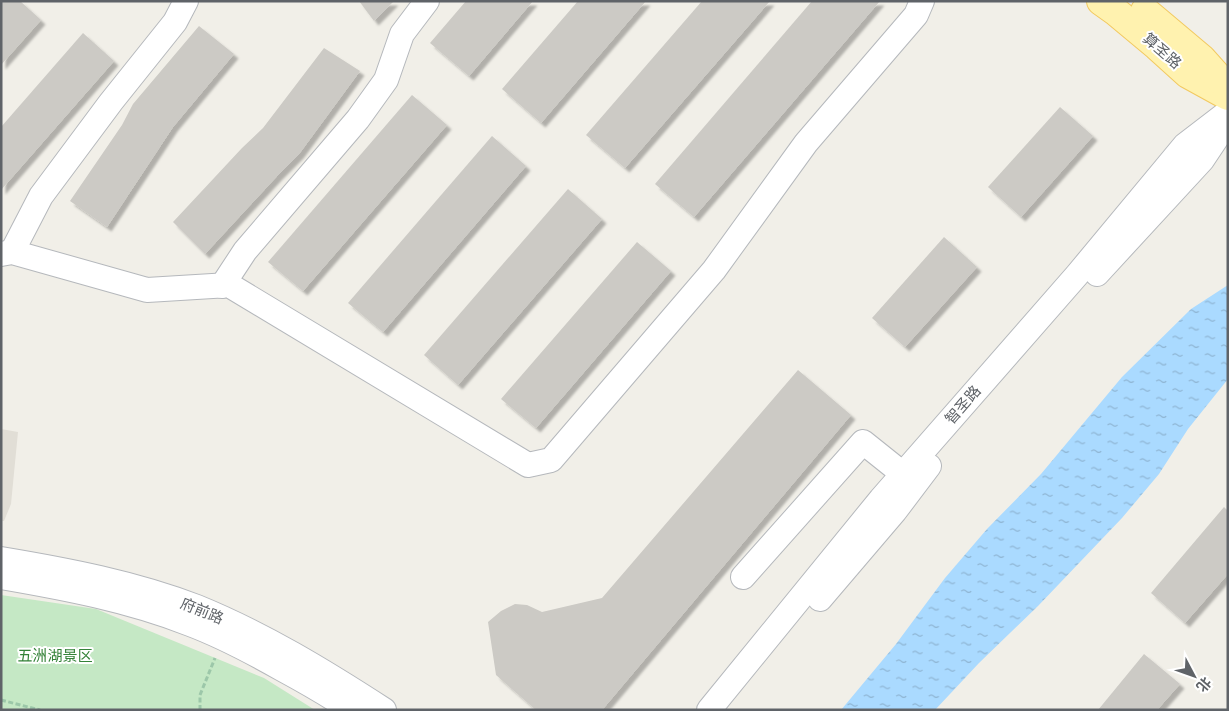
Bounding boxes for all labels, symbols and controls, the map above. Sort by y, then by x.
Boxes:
street label: 算圣路 [1139,29,1185,73]
street label: 智圣路 [941,382,985,428]
street label: 府前路 [178,594,226,628]
park label: 五洲湖景区 [17,647,93,665]
north arrow [1169,651,1219,701]
text: 北 [1192,673,1214,695]

